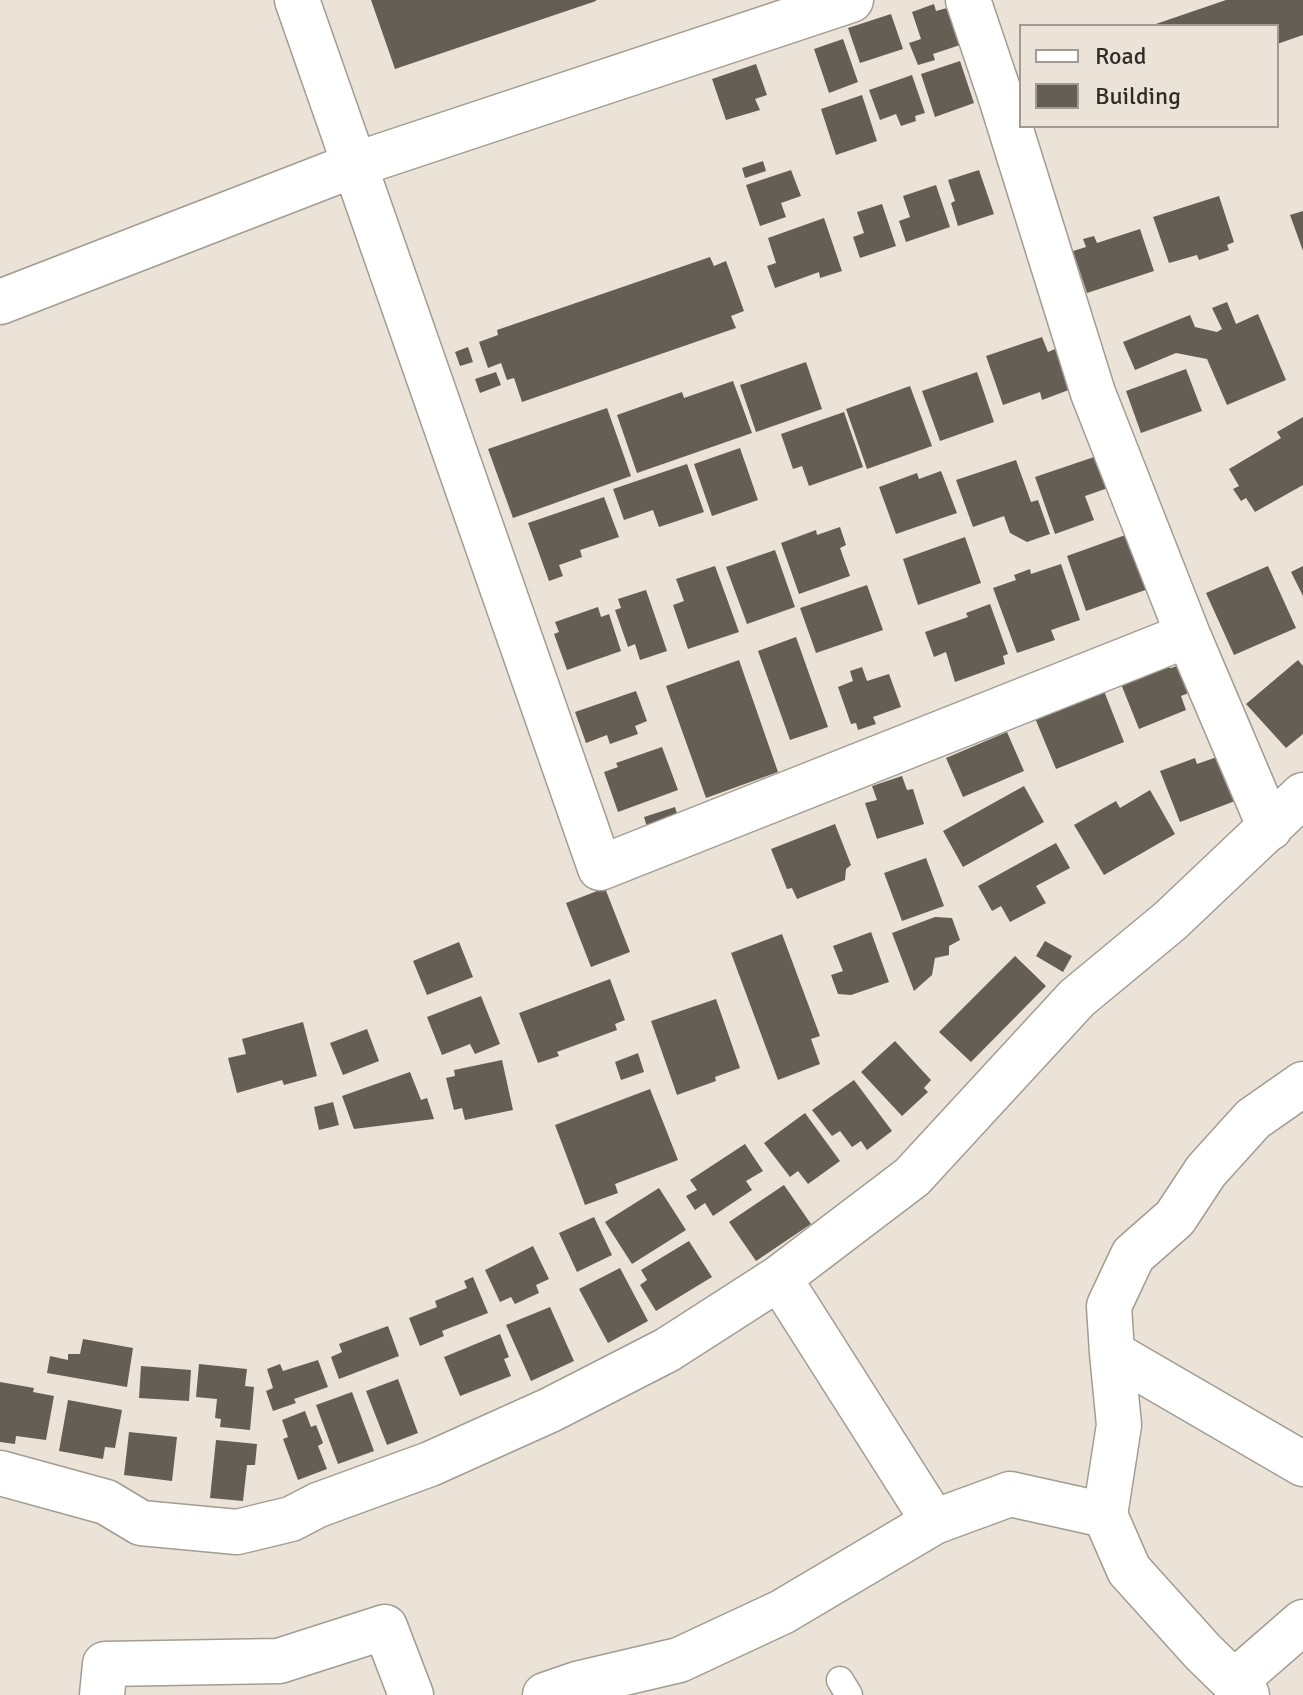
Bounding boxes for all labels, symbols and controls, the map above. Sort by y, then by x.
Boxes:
legend [1019,24,1279,128]
text: Road [1095,41,1146,71]
text: Building [1095,81,1181,111]

